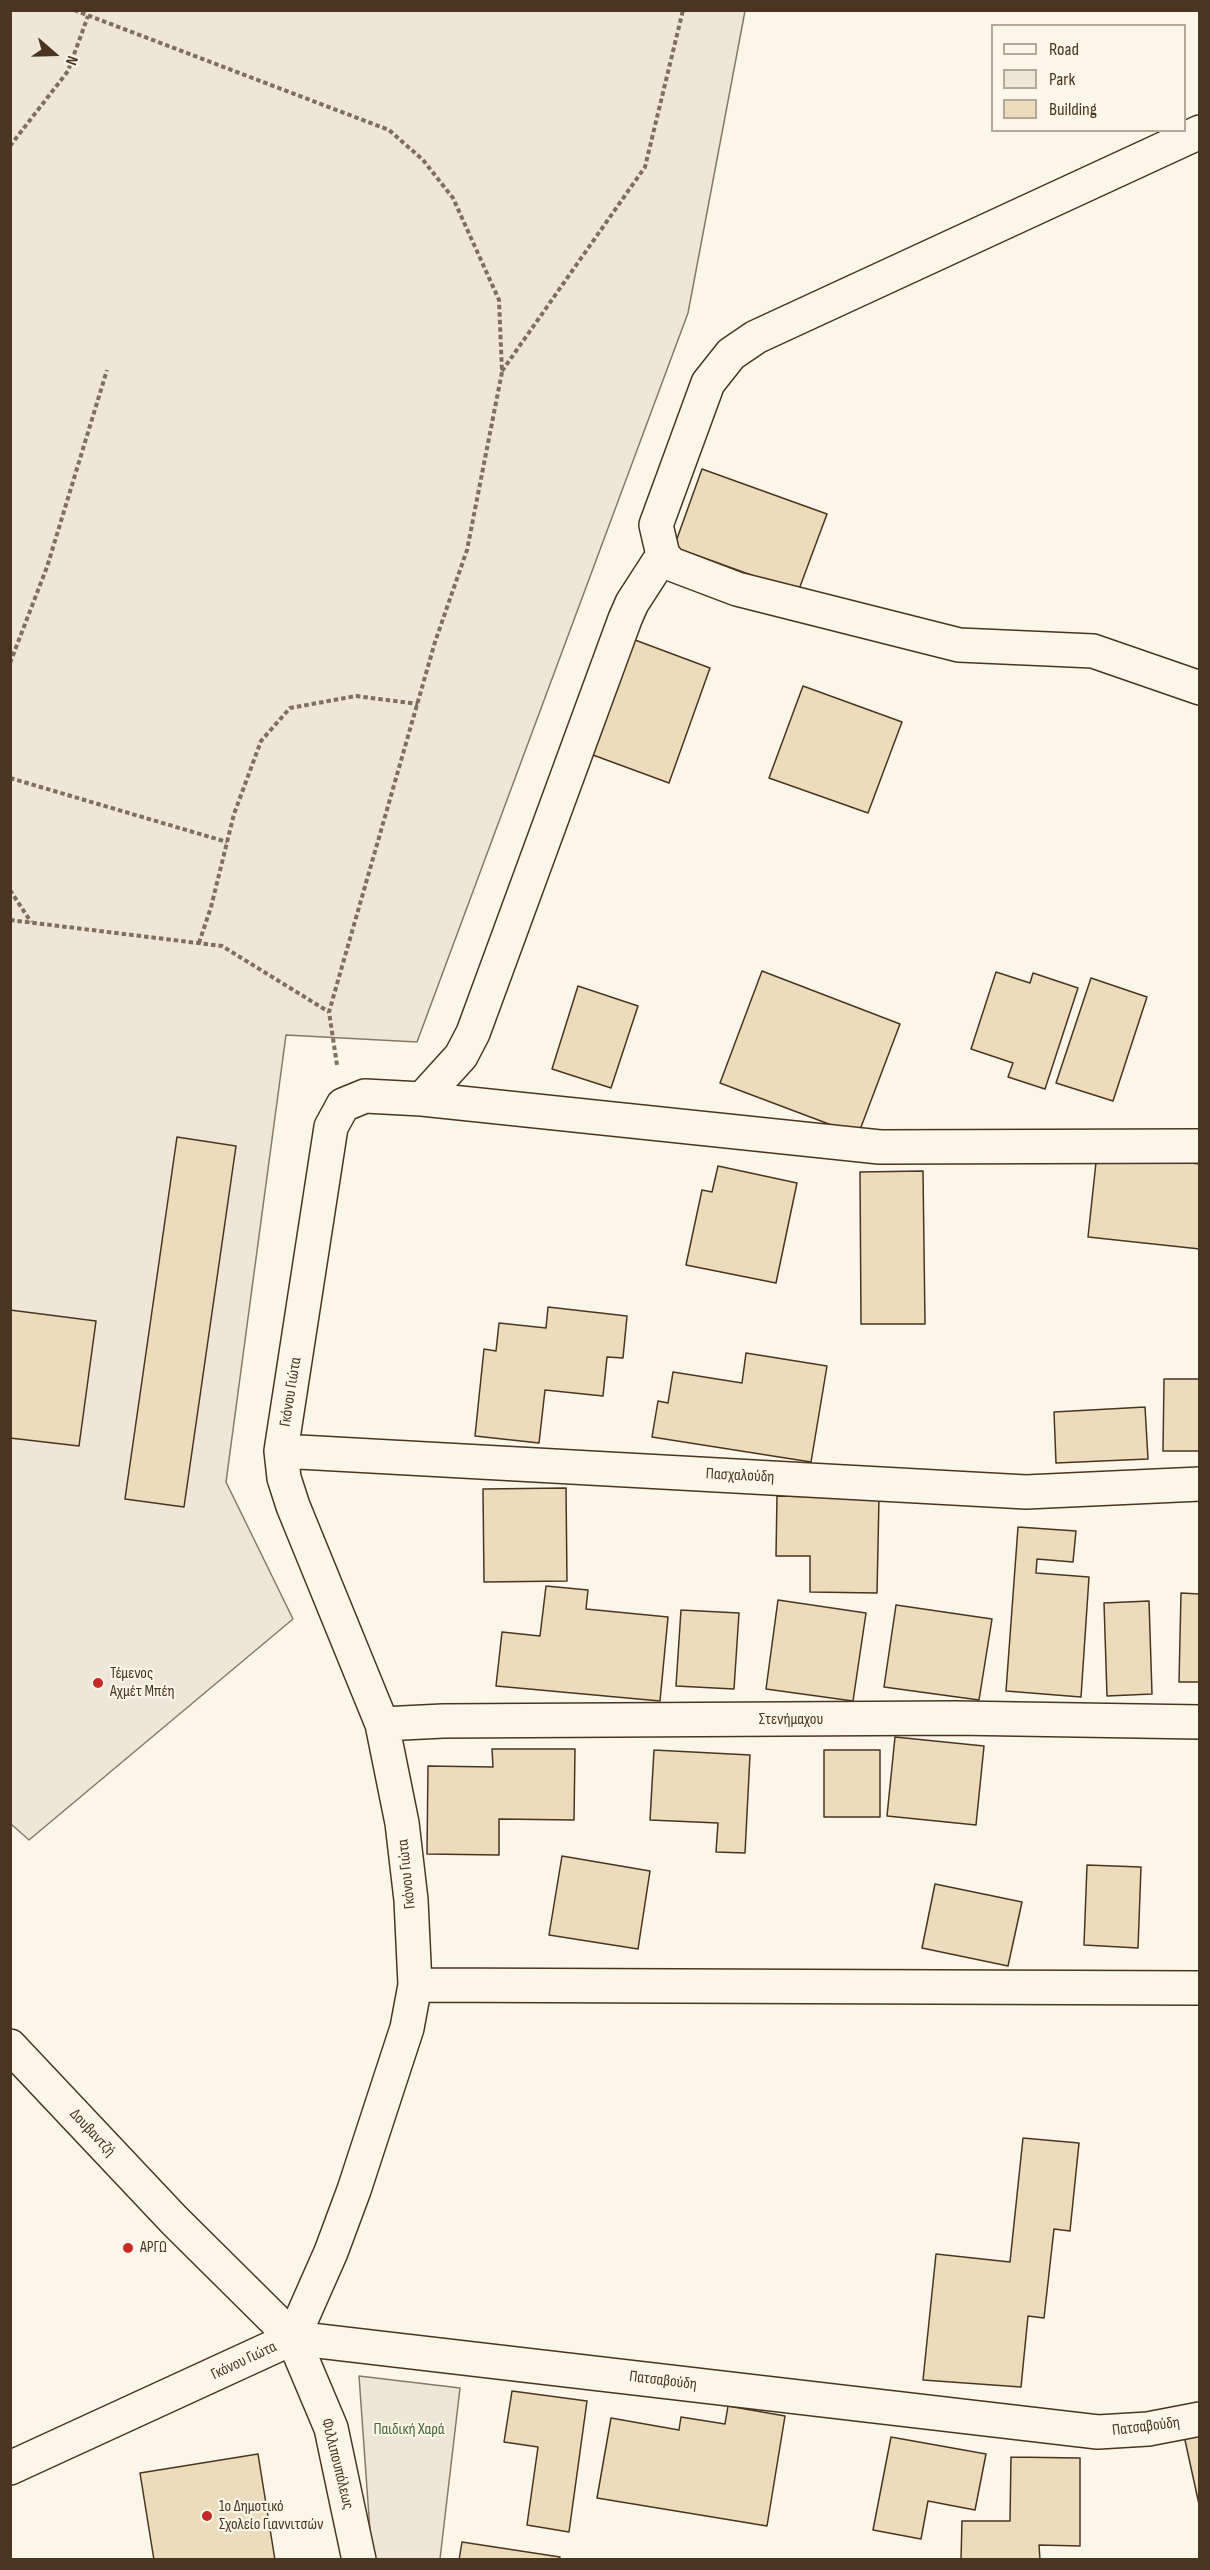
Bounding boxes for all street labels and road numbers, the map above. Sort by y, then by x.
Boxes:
street label: Γκόνου Γιώτα [276,1356,306,1428]
street label: Πασχαλούδη [705,1465,775,1487]
street label: Στενήμαχου [759,1710,823,1730]
street label: Γκόνου Γιώτα [394,1838,420,1910]
street label: Δουβαντζή [65,2105,119,2161]
street label: Γκόνου Γιώτα [208,2337,280,2385]
street label: Πατσαβούδη [628,2367,698,2395]
street label: Πατσαβούδη [1111,2413,1181,2441]
street label: Φιλλιπουπόλεως [316,2416,358,2512]

